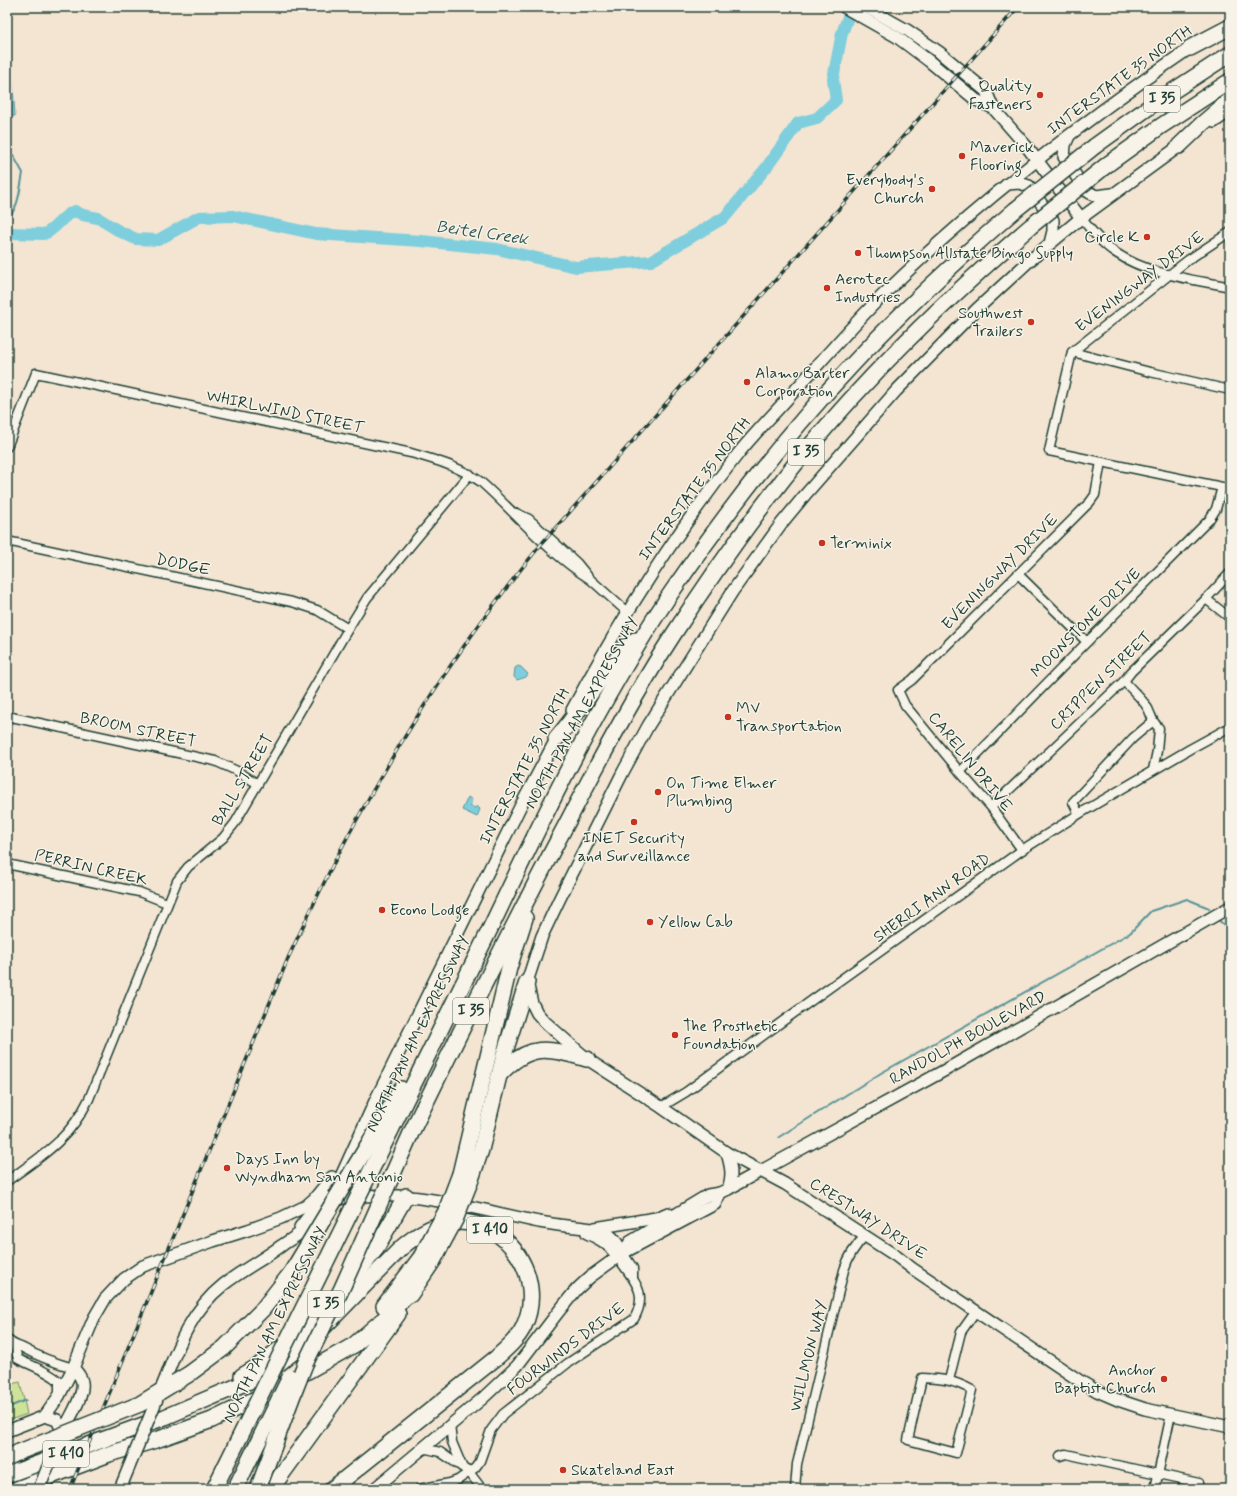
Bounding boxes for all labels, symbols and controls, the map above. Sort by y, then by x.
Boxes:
street label: INTERSTATE 35 NORTH [1043,20,1197,140]
place label: Quality Fasteners [969,76,1032,115]
road number: I 35 [1144,86,1180,112]
marker: Quality Fasteners [1035,90,1045,100]
place label: Maverick Flooring [970,137,1034,177]
marker: Maverick Flooring [957,151,967,161]
place label: Everybody's Church [846,170,924,209]
marker: Everybody's Church [927,184,937,194]
water label: Beitel Creek [435,216,531,251]
street label: EVENINGWAY DRIVE [1071,227,1209,337]
place label: Circle K [1084,227,1139,248]
marker: Circle K [1142,232,1152,242]
place label: Thompson Allstate Bingo Supply [866,243,1073,264]
marker: Thompson Allstate Bingo Supply [853,248,863,258]
place label: Aerotec Industries [835,269,900,308]
marker: Aerotec Industries [822,283,832,293]
place label: Southwest Trailers [958,303,1023,342]
marker: Southwest Trailers [1026,317,1036,327]
place label: Alamo Barter Corporation [755,363,850,402]
marker: Alamo Barter Corporation [742,377,752,387]
street label: WHIRLWIND STREET [204,385,367,439]
street label: INTERSTATE 35 NORTH [634,413,756,565]
road number: I 35 [788,439,824,465]
street label: EVENINGWAY DRIVE [937,509,1063,635]
place label: Terminix [830,533,892,554]
marker: Terminix [817,538,827,548]
street label: DODGE [154,549,212,581]
street label: MOONSTONE DRIVE [1026,563,1146,683]
street label: NORTH PAN AM EXPRESSWAY [520,613,644,813]
street label: CRIPPEN STREET [1045,627,1157,735]
street label: INTERSTATE 35 NORTH [475,684,575,848]
place label: MV Transportation [736,698,842,737]
street label: BROOM STREET [78,707,198,753]
street label: CARELIN DRIVE [923,708,1017,816]
marker: MV Transportation [723,712,733,722]
street label: BALL STREET [207,730,279,830]
place label: On Time Elmer Plumbing [666,773,777,813]
marker: On Time Elmer Plumbing [653,787,663,797]
marker: INET Security and Surveillance [629,817,639,827]
place label: INET Security and Surveillance [578,828,690,867]
street label: PERRIN CREEK [32,845,150,891]
street label: SHERRI ANN ROAD [869,848,995,948]
place label: Econo Lodge [390,900,469,922]
marker: Econo Lodge [377,905,387,915]
place label: Yellow Cab [658,912,733,933]
marker: Yellow Cab [645,917,655,927]
street label: NORTH PAN AM EXPRESSWAY [361,932,475,1136]
street label: RANDOLPH BOULEVARD [886,986,1050,1090]
road number: I 35 [453,998,489,1024]
place label: The Prosthetic Foundation [683,1016,778,1055]
marker: The Prosthetic Foundation [670,1030,680,1040]
place label: Days Inn by Wyndham San Antonio [235,1149,403,1188]
marker: Days Inn by Wyndham San Antonio [222,1163,232,1173]
street label: CRESTWAY DRIVE [805,1173,931,1265]
road number: I 410 [467,1217,513,1243]
street label: NORTH PAN AM EXPRESSWAY [218,1223,332,1427]
road number: I 35 [308,1291,344,1317]
street label: FOURWINDS DRIVE [503,1298,629,1400]
street label: WILLMON WAY [785,1298,833,1414]
place label: Anchor Baptist Church [1054,1360,1156,1399]
marker: Anchor Baptist Church [1159,1374,1169,1384]
road number: I 410 [43,1441,89,1467]
place label: Skateland East [571,1460,675,1481]
marker: Skateland East [558,1465,568,1475]

